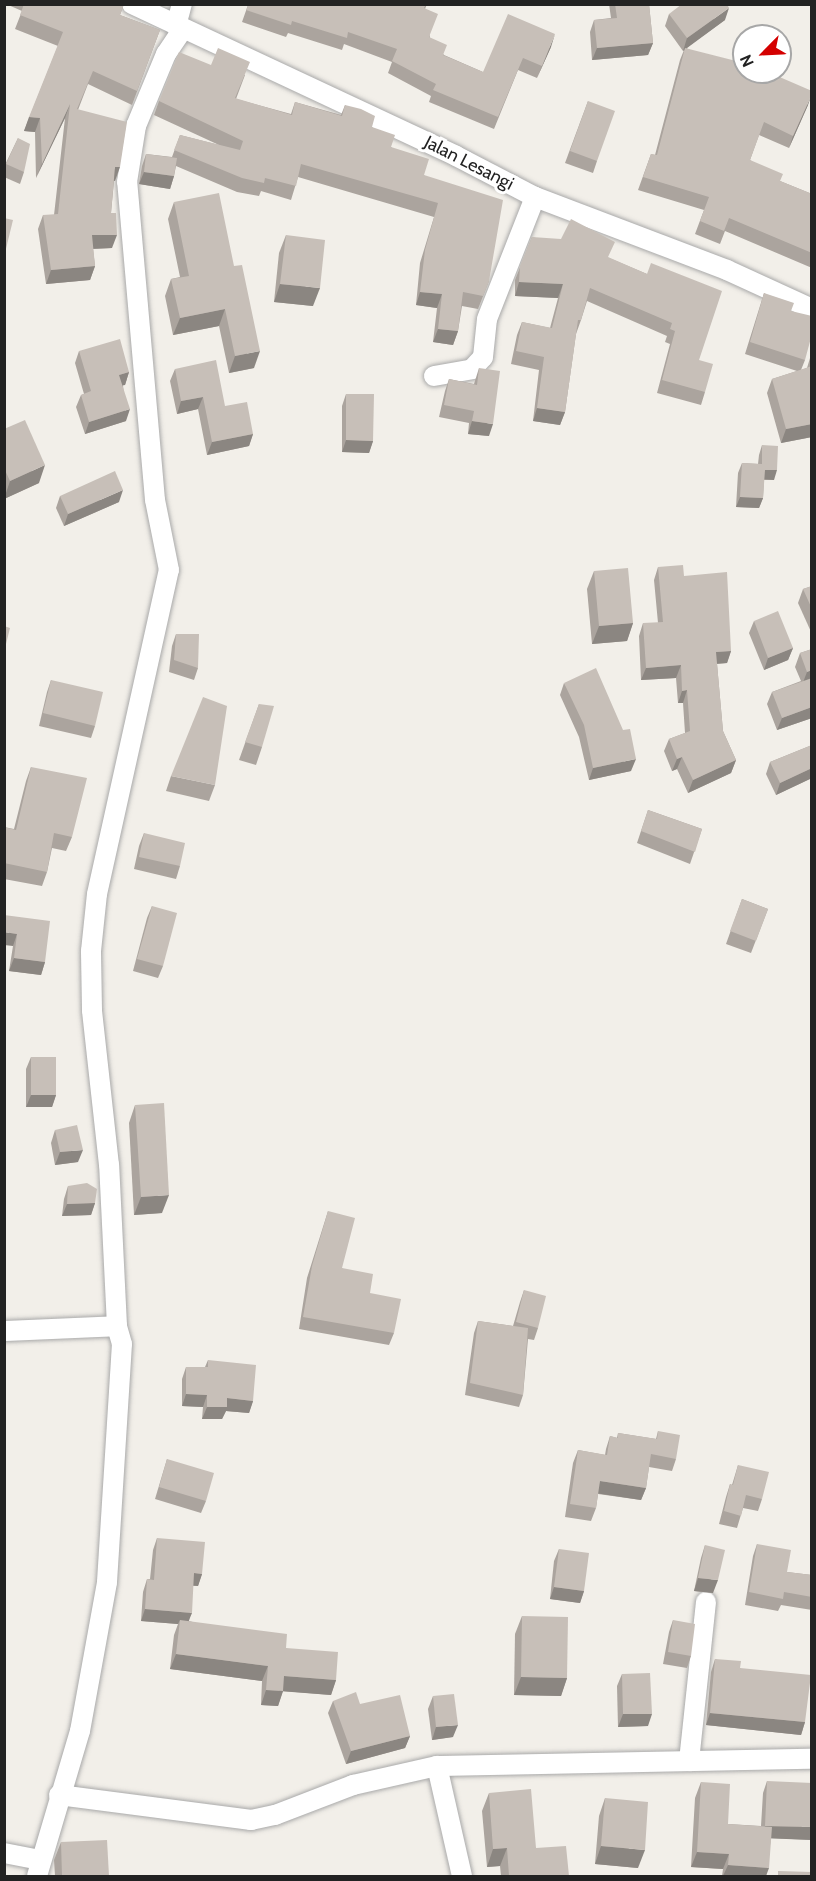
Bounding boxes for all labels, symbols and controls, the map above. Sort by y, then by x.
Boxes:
north arrow [732,24,792,84]
text: N [736,52,758,70]
street label: Jalan Lesangi [421,131,517,195]

